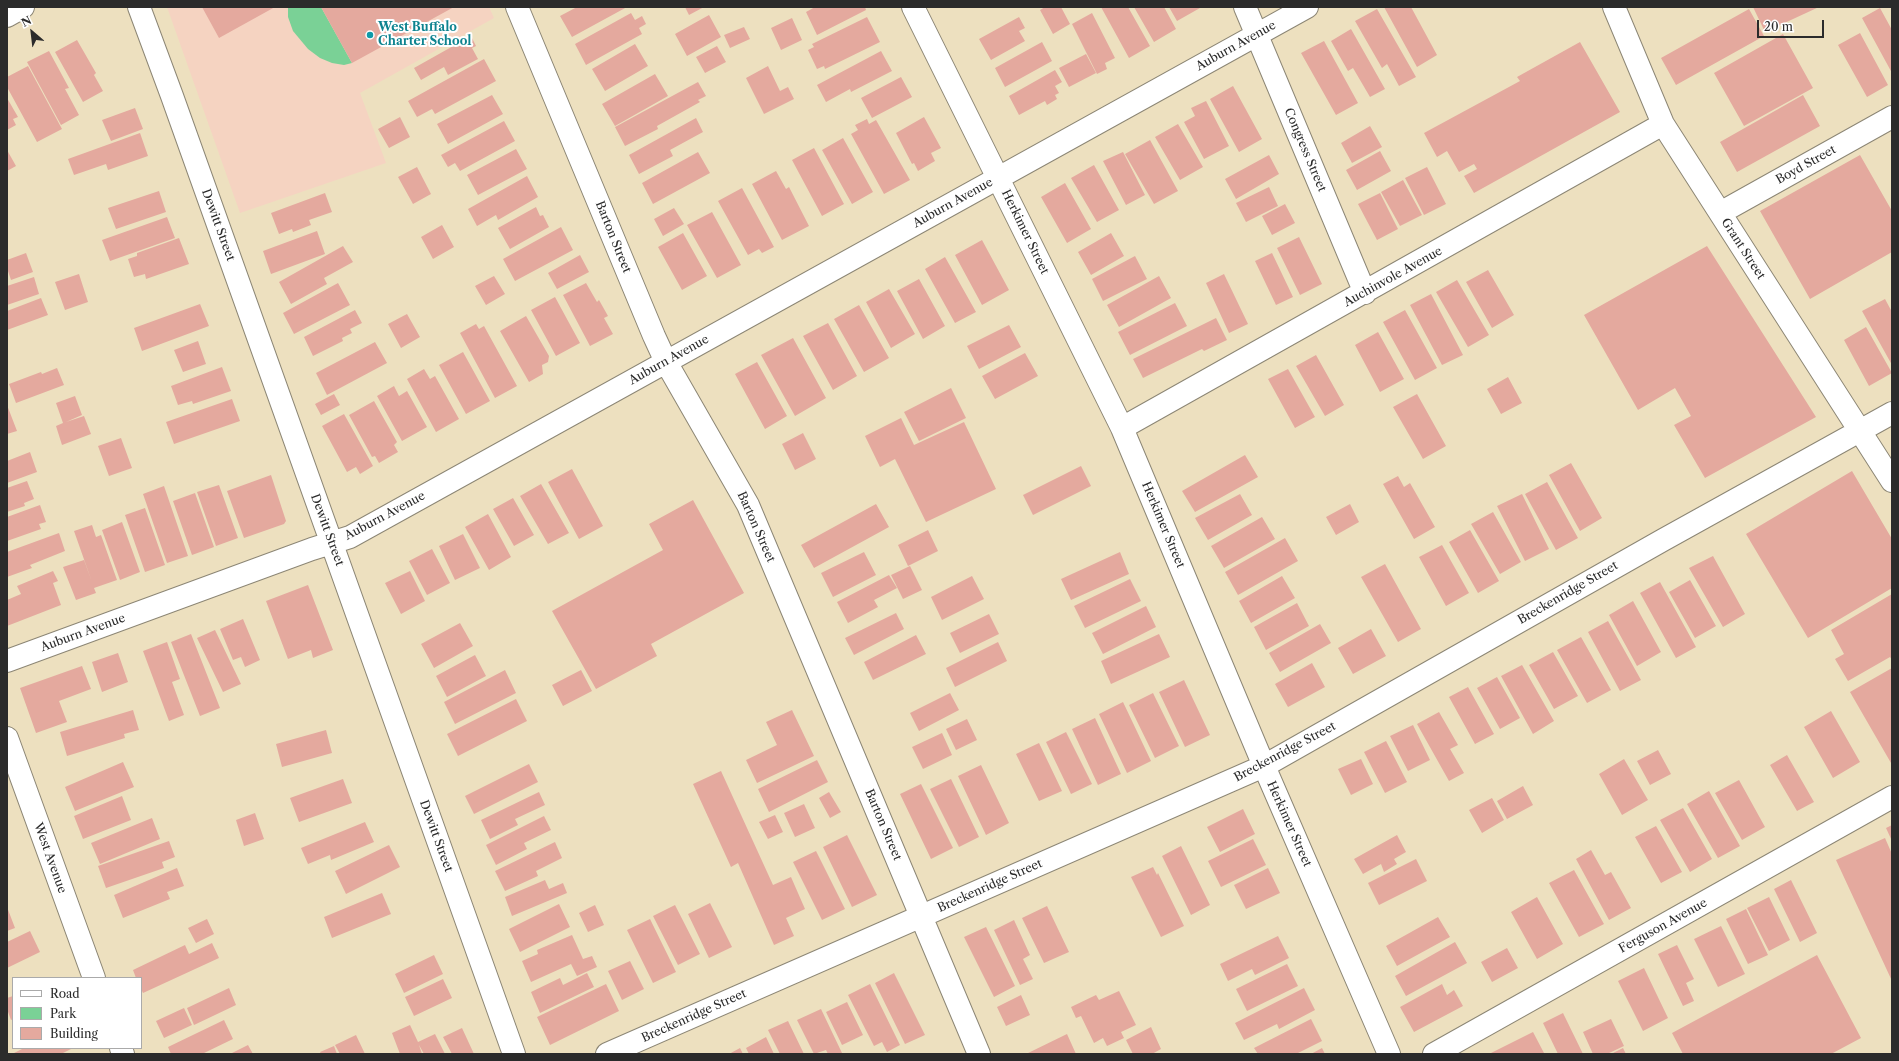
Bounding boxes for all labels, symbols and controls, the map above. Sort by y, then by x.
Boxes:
north arrow [12,12,52,52]
scale bar [1759,12,1826,38]
text: N [19,13,34,30]
street label: Auburn Avenue [1194,18,1278,74]
text: 20 m [1764,19,1793,34]
place label: West Buffalo Charter School [378,21,472,49]
marker: West Buffalo Charter School [365,30,375,40]
street label: Congress Street [1281,106,1329,194]
street label: Boyd Street [1774,143,1838,187]
street label: Auburn Avenue [911,175,995,231]
street label: Dewitt Street [198,187,238,263]
street label: Herkimer Street [998,187,1052,277]
street label: Barton Street [592,199,634,275]
street label: Grant Street [1718,216,1768,282]
street label: Auchinvole Avenue [1341,244,1445,310]
street label: Auburn Avenue [627,332,711,388]
street label: Herkimer Street [1138,480,1188,570]
street label: Auburn Avenue [342,489,428,543]
street label: Barton Street [734,489,778,565]
street label: Dewitt Street [307,492,347,568]
street label: Breckenridge Street [1515,558,1621,628]
street label: Auburn Avenue [39,611,127,655]
street label: Breckenridge Street [1232,719,1338,785]
street label: Herkimer Street [1264,779,1314,869]
street label: Barton Street [862,787,904,863]
street label: Dewitt Street [416,798,456,874]
street label: West Avenue [31,821,69,895]
street label: Breckenridge Street [935,856,1045,916]
street label: Ferguson Avenue [1616,896,1710,956]
legend [12,977,142,1049]
text: Road [50,986,80,1001]
street label: Breckenridge Street [639,986,749,1046]
text: Park [50,1006,76,1021]
text: Building [50,1026,98,1041]

